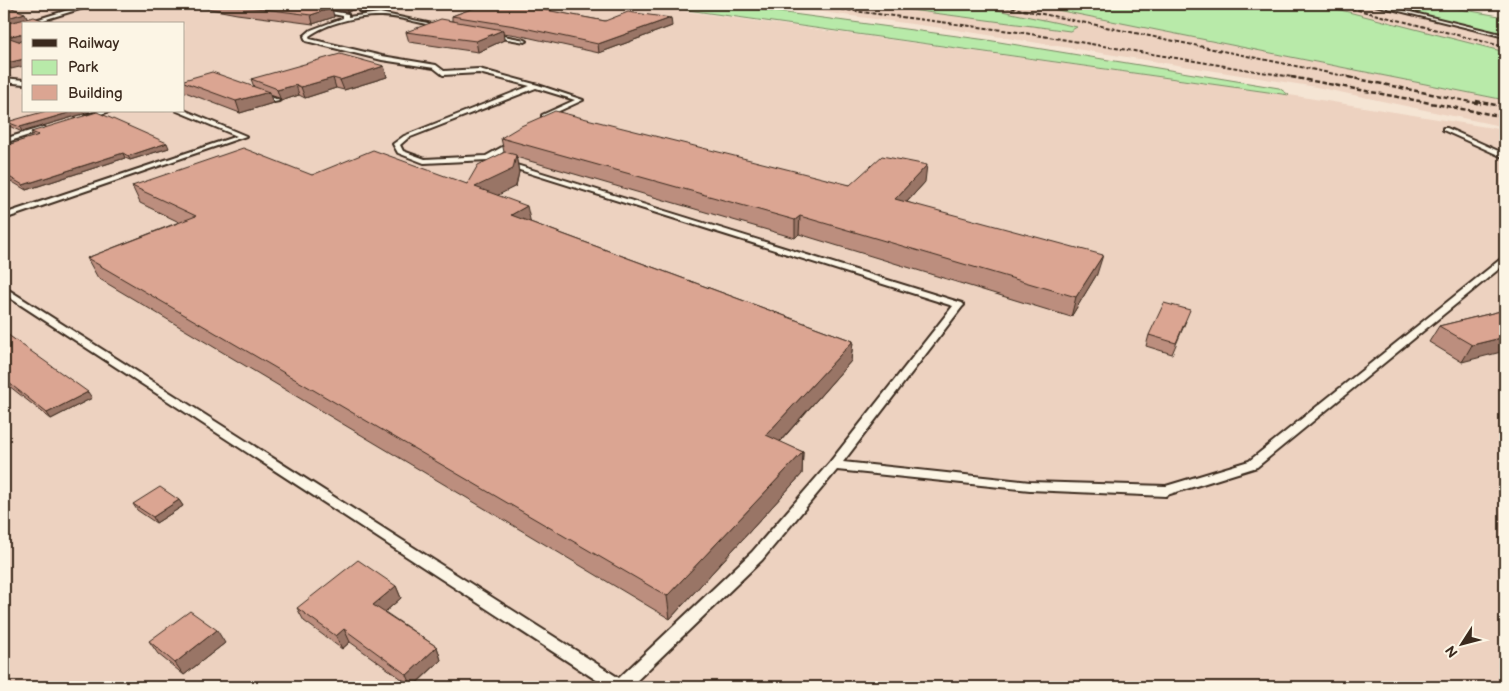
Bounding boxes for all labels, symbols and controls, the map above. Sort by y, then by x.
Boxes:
legend [22,22,185,112]
text: Railway [68,34,119,53]
text: Park [68,58,99,77]
text: Building [68,84,123,103]
north arrow [1436,618,1486,668]
text: N [1442,642,1462,661]

